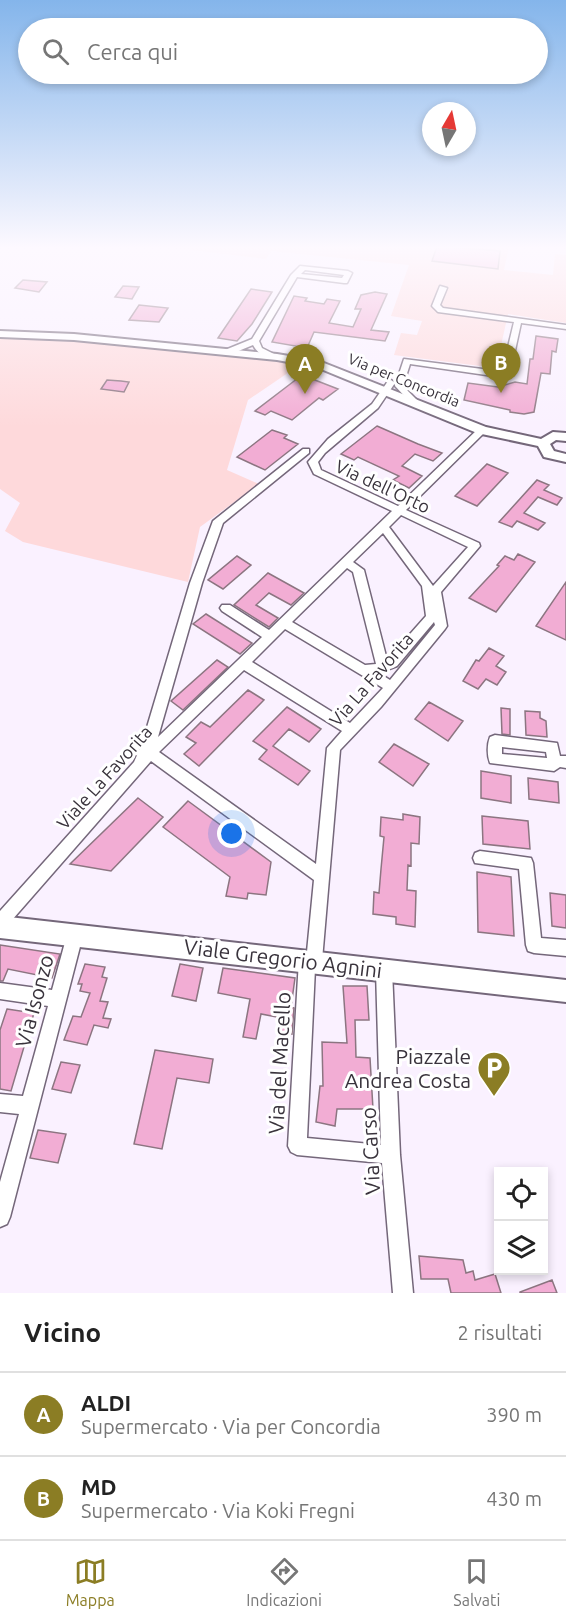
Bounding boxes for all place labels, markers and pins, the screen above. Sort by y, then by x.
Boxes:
pin: A [286,344,324,394]
pin: B [482,344,520,393]
place label: Piazzale Andrea Costa [345,1044,471,1092]
parking icon: Piazzale Andrea Costa [476,1050,512,1097]

